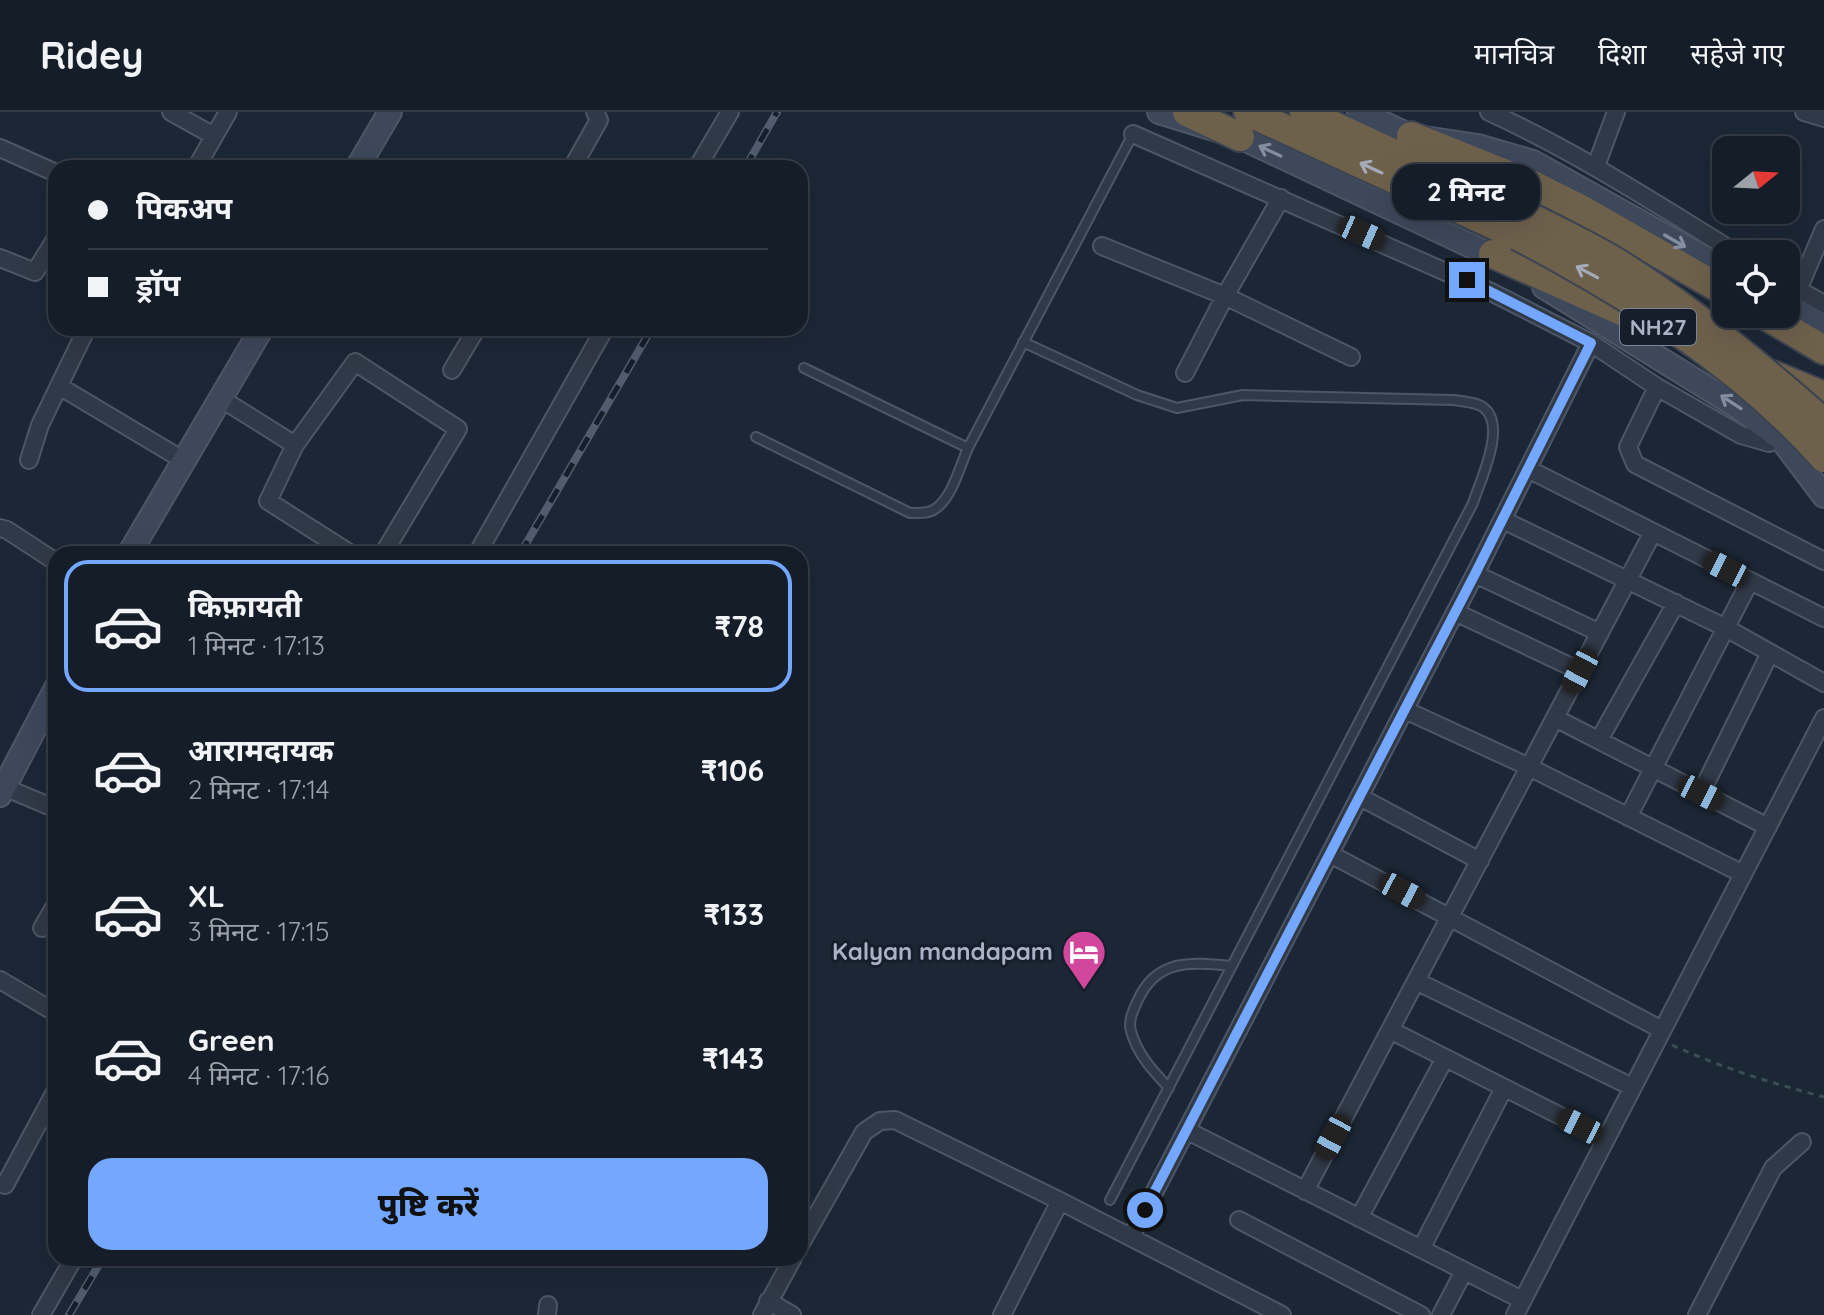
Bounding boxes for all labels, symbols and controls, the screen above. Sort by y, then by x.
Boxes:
text: Ridey [40,31,143,79]
text: मानचित्र [1474,36,1554,71]
text: दिशा [1598,36,1647,71]
text: सहेजे गए [1691,36,1784,71]
north arrow [1712,136,1800,224]
map controls [1712,136,1800,328]
one-way arrow [1258,143,1282,158]
one-way arrow [1359,160,1383,175]
callout: 2 मिनट [1393,164,1541,220]
text: 2 मिनट [1427,175,1505,208]
text: पिकअप [136,189,232,227]
car [1335,212,1389,254]
one-way arrow [1662,234,1686,249]
button: locate [1712,240,1800,328]
route end [1449,262,1485,298]
one-way arrow [1576,264,1599,280]
text: ड्रॉप [136,266,180,304]
road number: NH27 [1620,309,1696,345]
one-way arrow [1720,394,1742,410]
car [1699,547,1753,591]
text: किफ़ायती [188,587,302,625]
icon: car [92,590,164,662]
text: ₹78 [715,607,764,645]
text: 1 मिनट · 17:13 [188,629,325,662]
car [1558,644,1602,698]
text: आरामदायक [188,731,334,769]
icon: car [92,734,164,806]
text: ₹106 [701,751,764,789]
car [1674,771,1728,815]
text: 2 मिनट · 17:14 [188,773,329,806]
car [1375,869,1429,913]
text: XL [188,877,225,915]
icon: car [92,878,164,950]
text: ₹133 [704,895,764,933]
text: 3 मिनट · 17:15 [188,915,329,948]
hotel icon: Kalyan mandapam [1060,928,1108,991]
place label: Kalyan mandapam [832,936,1053,966]
text: Green [188,1021,275,1059]
icon: car [92,1022,164,1094]
text: ₹143 [702,1039,764,1077]
text: 4 मिनट · 17:16 [188,1059,329,1092]
car [1553,1104,1607,1148]
car [1311,1110,1355,1164]
button: पुष्टि करें [88,1158,768,1250]
route start [1127,1192,1163,1228]

